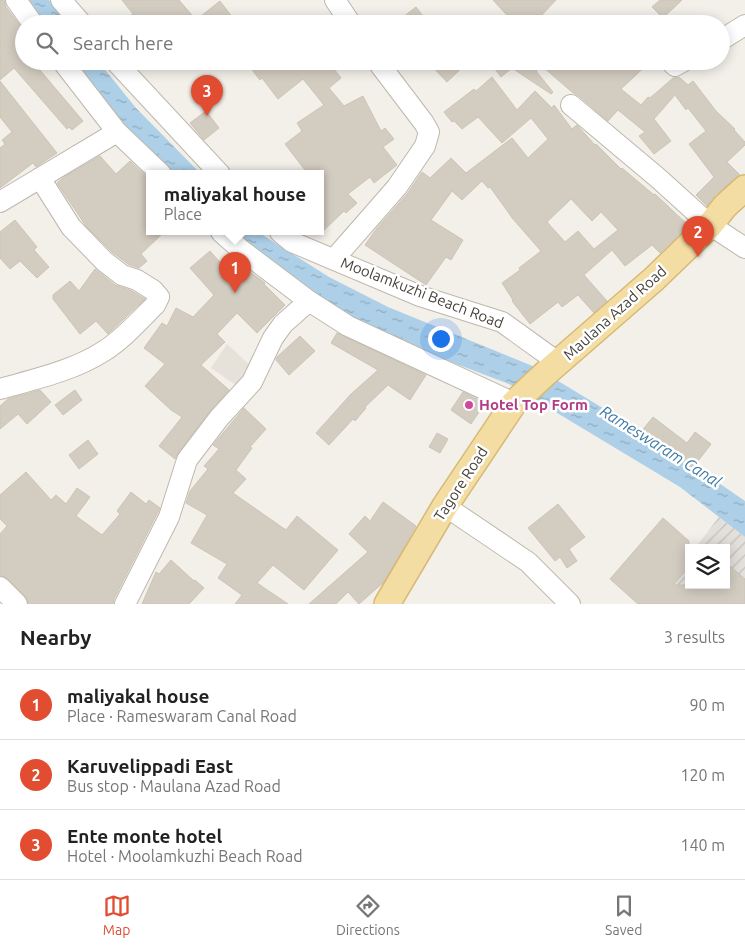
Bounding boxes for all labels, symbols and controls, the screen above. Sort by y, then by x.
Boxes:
search box [15,15,730,70]
icon: search [33,29,61,57]
text: Search here [73,32,173,54]
pin: 3 [191,75,223,116]
popup [146,170,324,235]
text: maliyakal house [164,183,306,205]
text: Place [164,205,202,223]
pin: 2 [682,216,714,257]
pin: 1 [219,252,251,293]
street label: Moolamkuzhi Beach Road [338,254,506,331]
street label: Maulana Azad Road [560,262,669,363]
your location [428,326,454,352]
place label: Hotel Top Form [479,396,588,413]
marker: Hotel Top Form [463,399,475,411]
water label: Rameswaram Canal [597,401,725,491]
street label: Tagore Road [430,444,491,524]
map controls [685,544,730,589]
button: layers [685,544,730,589]
text: Nearby [20,625,91,649]
text: 3 results [664,628,725,646]
text: maliyakal house [67,685,209,707]
text: 1 [31,696,41,714]
text: 90 m [689,696,725,714]
text: Place · Rameswaram Canal Road [67,707,297,725]
text: Karuvelippadi East [67,755,233,777]
text: 2 [31,766,41,784]
text: 120 m [680,766,725,784]
text: Bus stop · Maulana Azad Road [67,777,281,795]
text: Ente monte hotel [67,825,222,847]
text: 3 [31,836,41,854]
text: 140 m [680,836,725,854]
text: Hotel · Moolamkuzhi Beach Road [67,847,303,865]
tab: Map [103,892,131,938]
tab: Directions [336,892,400,938]
tab: Saved [605,892,642,938]

